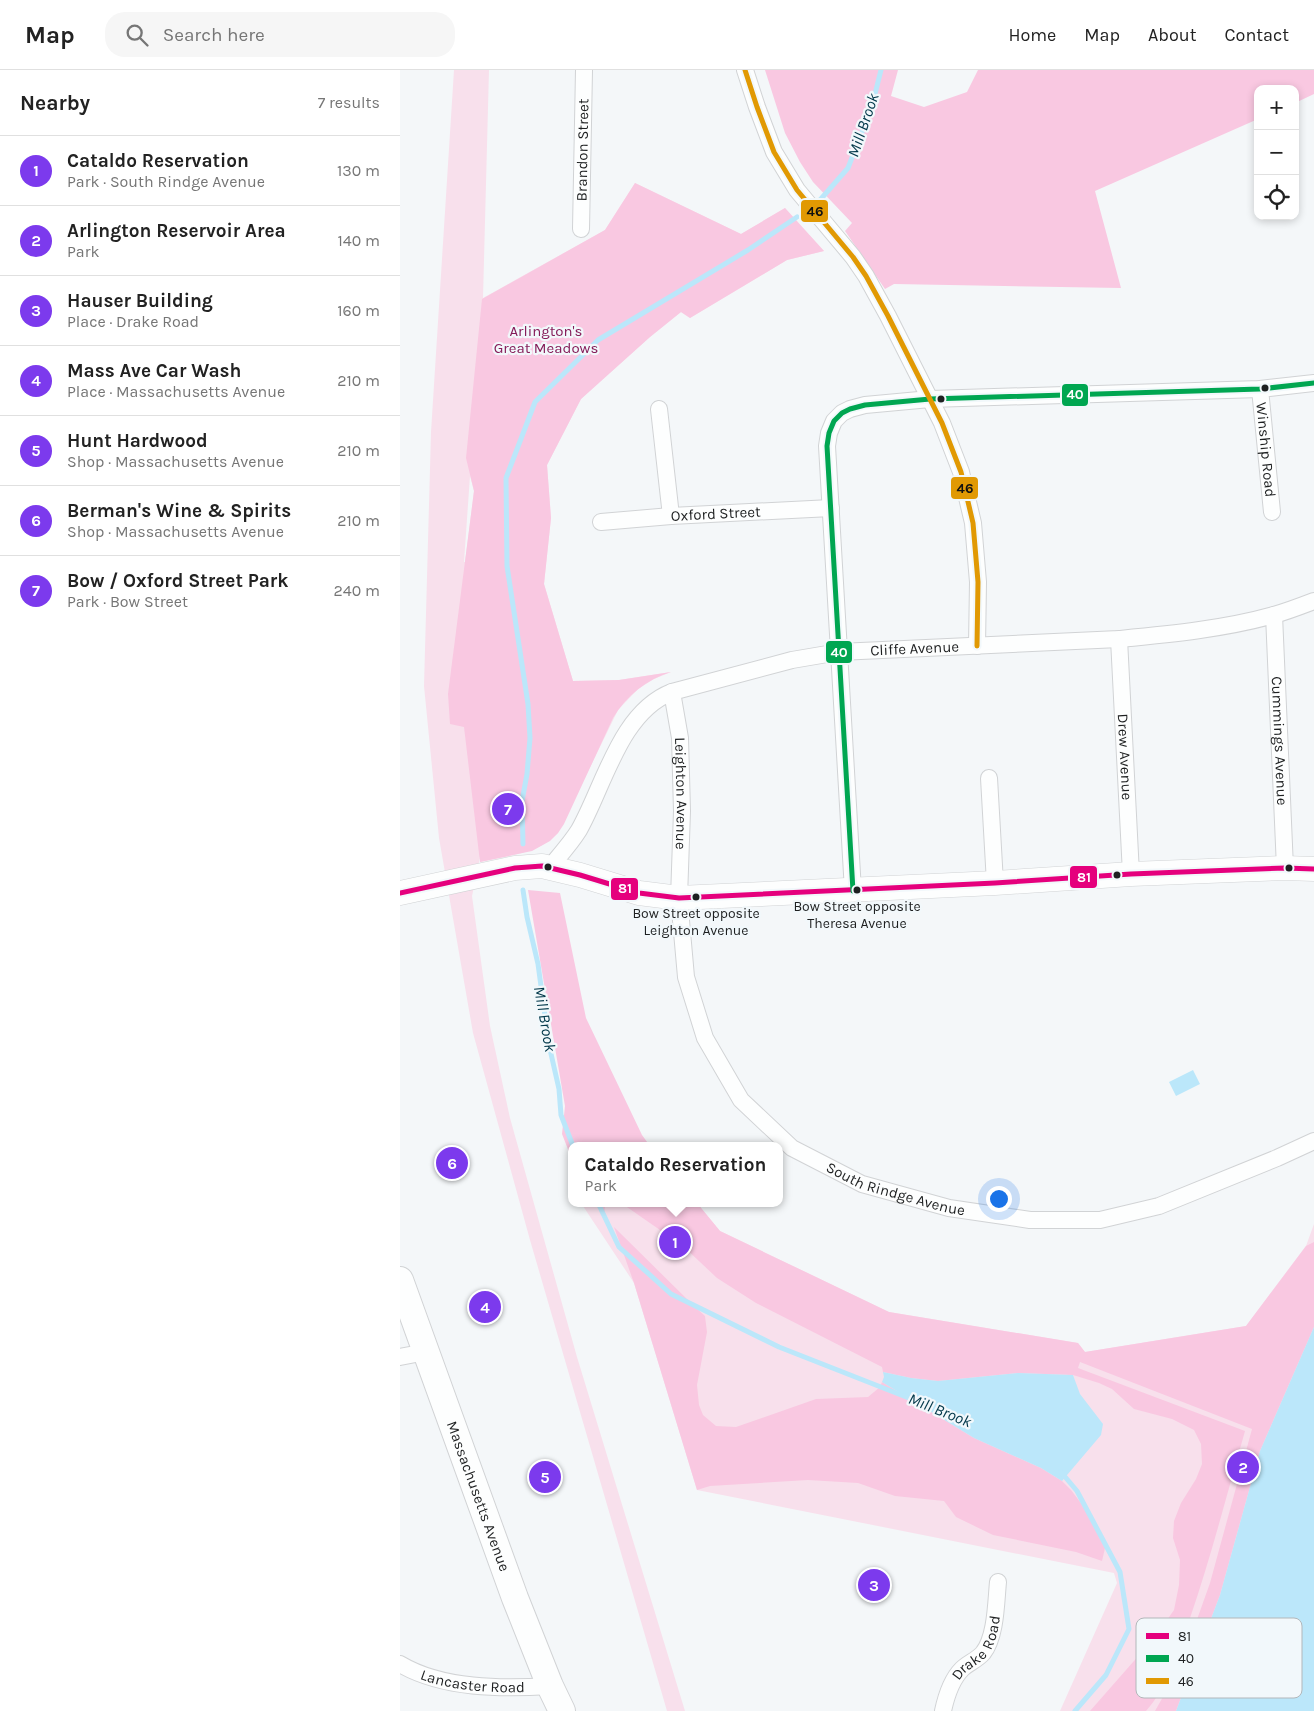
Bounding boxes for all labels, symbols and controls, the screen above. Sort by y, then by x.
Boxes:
search box [105,12,455,57]
text: Map [25,21,75,49]
icon: search [123,21,151,49]
text: Search here [163,24,265,46]
text: Home [1008,24,1056,46]
text: Map [1084,24,1120,46]
text: About [1148,24,1197,46]
text: Contact [1225,24,1289,46]
map controls [1254,85,1299,220]
button: + [1254,85,1299,130]
water label: Mill Brook [843,90,883,159]
text: Nearby [20,91,90,115]
text: 7 results [318,93,380,112]
street label: Brandon Street [573,98,592,202]
button: − [1254,130,1299,175]
text: Cataldo Reservation [67,150,249,172]
text: 1 [33,161,39,180]
text: 130 m [337,161,380,180]
text: Park · South Rindge Avenue [67,172,265,191]
button: locate [1254,175,1299,220]
line badge: 46 [800,199,829,223]
text: 46 [807,203,823,220]
text: Arlington Reservoir Area [67,220,286,242]
text: 2 [31,231,41,250]
text: 140 m [338,231,380,250]
text: Park [67,242,99,261]
text: Hauser Building [67,290,213,312]
text: 3 [31,301,41,320]
text: 160 m [337,301,380,320]
text: Place · Drake Road [67,312,199,331]
park label: Arlington's Great Meadows [494,322,598,357]
text: Mass Ave Car Wash [67,360,241,382]
text: 4 [31,371,41,390]
text: 210 m [337,371,380,390]
text: Place · Massachusetts Avenue [67,382,285,401]
line badge: 40 [1061,383,1089,407]
unlabelled marker [1260,383,1270,393]
text: 40 [1066,386,1084,403]
unlabelled marker [936,394,946,404]
street label: Winship Road [1252,401,1280,498]
text: Hunt Hardwood [67,430,208,452]
text: 5 [31,441,41,460]
text: 210 m [337,441,380,460]
text: Shop · Massachusetts Avenue [67,452,284,471]
line badge: 46 [950,476,979,500]
text: 46 [957,480,973,497]
text: Berman's Wine & Spirits [67,500,291,522]
street label: Oxford Street [670,503,761,525]
text: 6 [31,511,41,530]
text: 210 m [337,511,380,530]
text: Shop · Massachusetts Avenue [67,522,284,541]
text: Bow / Oxford Street Park [67,570,289,592]
text: 7 [32,581,40,600]
text: 240 m [334,581,380,600]
text: Park · Bow Street [67,592,188,611]
street label: Cliffe Avenue [870,637,959,660]
line badge: 40 [825,640,853,664]
text: 40 [830,644,848,661]
street label: Cummings Avenue [1268,676,1291,806]
street label: Drew Avenue [1114,713,1136,801]
street label: Leighton Avenue [671,737,691,850]
pin: 7 [492,790,524,828]
unlabelled marker [543,862,553,872]
unlabelled marker [1284,863,1294,873]
line badge: 81 [1069,865,1098,889]
text: 81 [1077,869,1091,886]
unlabelled marker [1112,870,1122,880]
line badge: 81 [610,877,639,901]
text: 81 [618,880,632,897]
marker: Bow Street opposite Theresa Avenue [852,885,862,895]
marker: Bow Street opposite Leighton Avenue [691,892,701,902]
place label: Bow Street opposite Theresa Avenue [793,898,921,932]
place label: Bow Street opposite Leighton Avenue [632,905,760,939]
water label: Mill Brook [530,985,560,1054]
popup [568,1142,783,1207]
pin: 6 [436,1144,468,1182]
text: Cataldo Reservation [585,1154,766,1176]
street label: South Rindge Avenue [823,1158,966,1219]
text: Park [585,1176,617,1195]
your location [986,1186,1012,1212]
pin: 1 [659,1223,691,1261]
pin: 4 [469,1288,501,1326]
water label: Mill Brook [906,1389,975,1432]
street label: Massachusetts Avenue [443,1419,514,1574]
pin: 2 [1227,1448,1259,1486]
pin: 5 [529,1458,561,1496]
pin: 3 [858,1566,890,1604]
street label: Drake Road [947,1614,1004,1683]
legend [1136,1618,1302,1698]
text: 81 [1178,1628,1191,1645]
text: 40 [1178,1650,1194,1667]
street label: Lancaster Road [418,1666,525,1696]
text: 46 [1178,1673,1194,1690]

